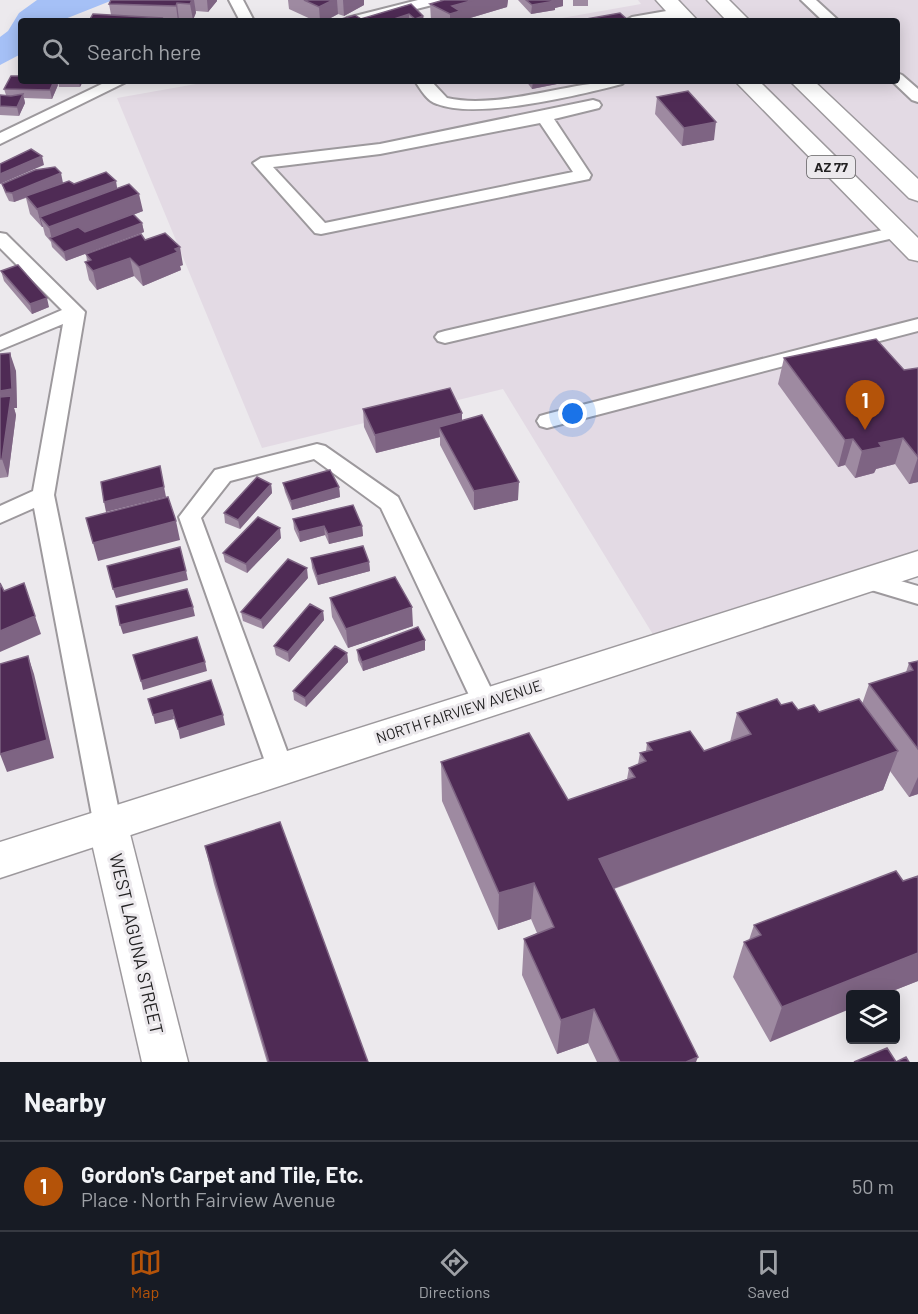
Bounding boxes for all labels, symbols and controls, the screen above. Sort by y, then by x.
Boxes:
search box [18,18,900,84]
icon: search [39,35,72,68]
text: Search here [87,38,201,64]
road number: AZ 77 [807,156,855,178]
pin: 1 [846,380,884,430]
your location [558,399,587,428]
street label: NORTH FAIRVIEW AVENUE [374,676,544,746]
street label: WEST LAGUNA STREET [105,851,168,1036]
map controls [846,990,900,1044]
button: layers [846,990,900,1044]
text: Nearby [24,1086,106,1117]
text: Gordon's Carpet and Tile, Etc. [81,1161,364,1187]
text: 1 [40,1174,47,1198]
text: 50 m [852,1174,894,1198]
text: Place · North Fairview Avenue [81,1187,336,1211]
tab: Map [129,1246,162,1301]
tab: Directions [419,1246,490,1301]
tab: Saved [747,1246,789,1301]

